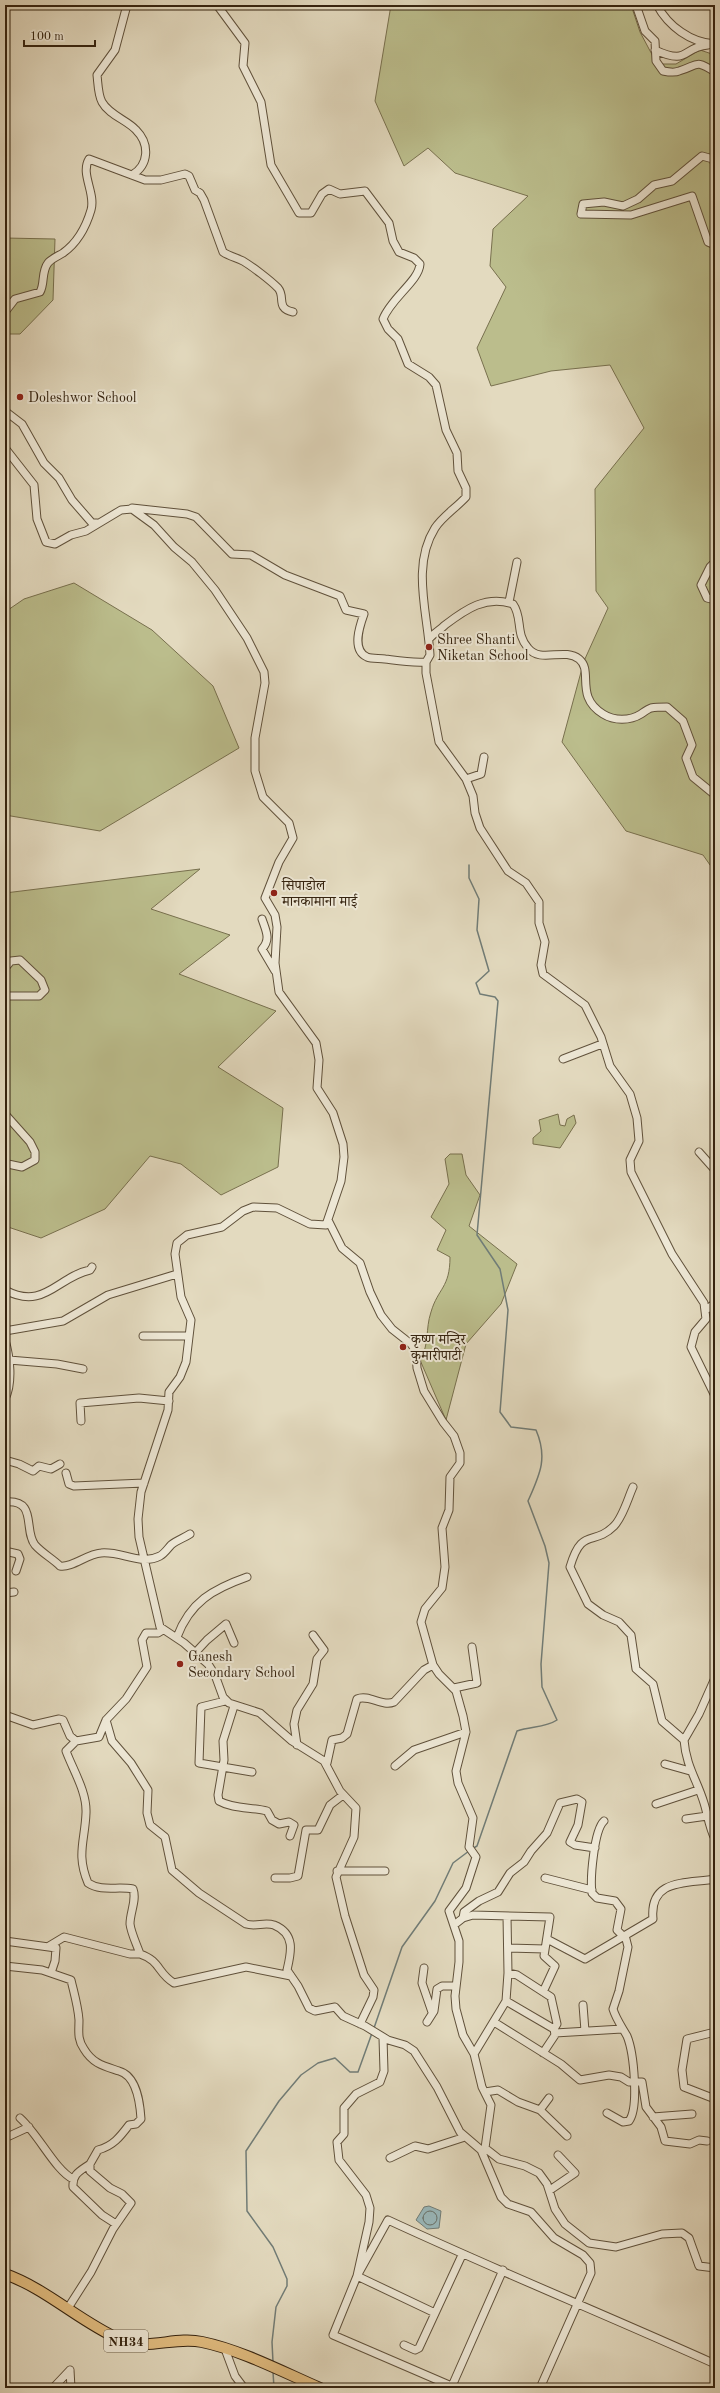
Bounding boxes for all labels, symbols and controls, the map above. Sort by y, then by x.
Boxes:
scale bar [24,22,95,48]
text: 100 m [30,31,64,43]
place label: Doleshwor School [28,391,137,405]
marker: Doleshwor School [15,392,25,402]
place label: Shree Shanti Niketan School [437,633,529,663]
marker: Shree Shanti Niketan School [424,642,434,652]
place label: सिपाडोल मानकामाना माई [281,877,358,909]
marker: सिपाडोल मानकामाना माई [269,888,279,898]
place label: कृष्ण मन्दिर कुमारीपाटी [410,1331,466,1364]
marker: कृष्ण मन्दिर कुमारीपाटी [398,1342,408,1352]
place label: Ganesh Secondary School [188,1650,295,1680]
marker: Ganesh Secondary School [175,1659,185,1669]
road number: NH34 [104,2330,148,2352]

